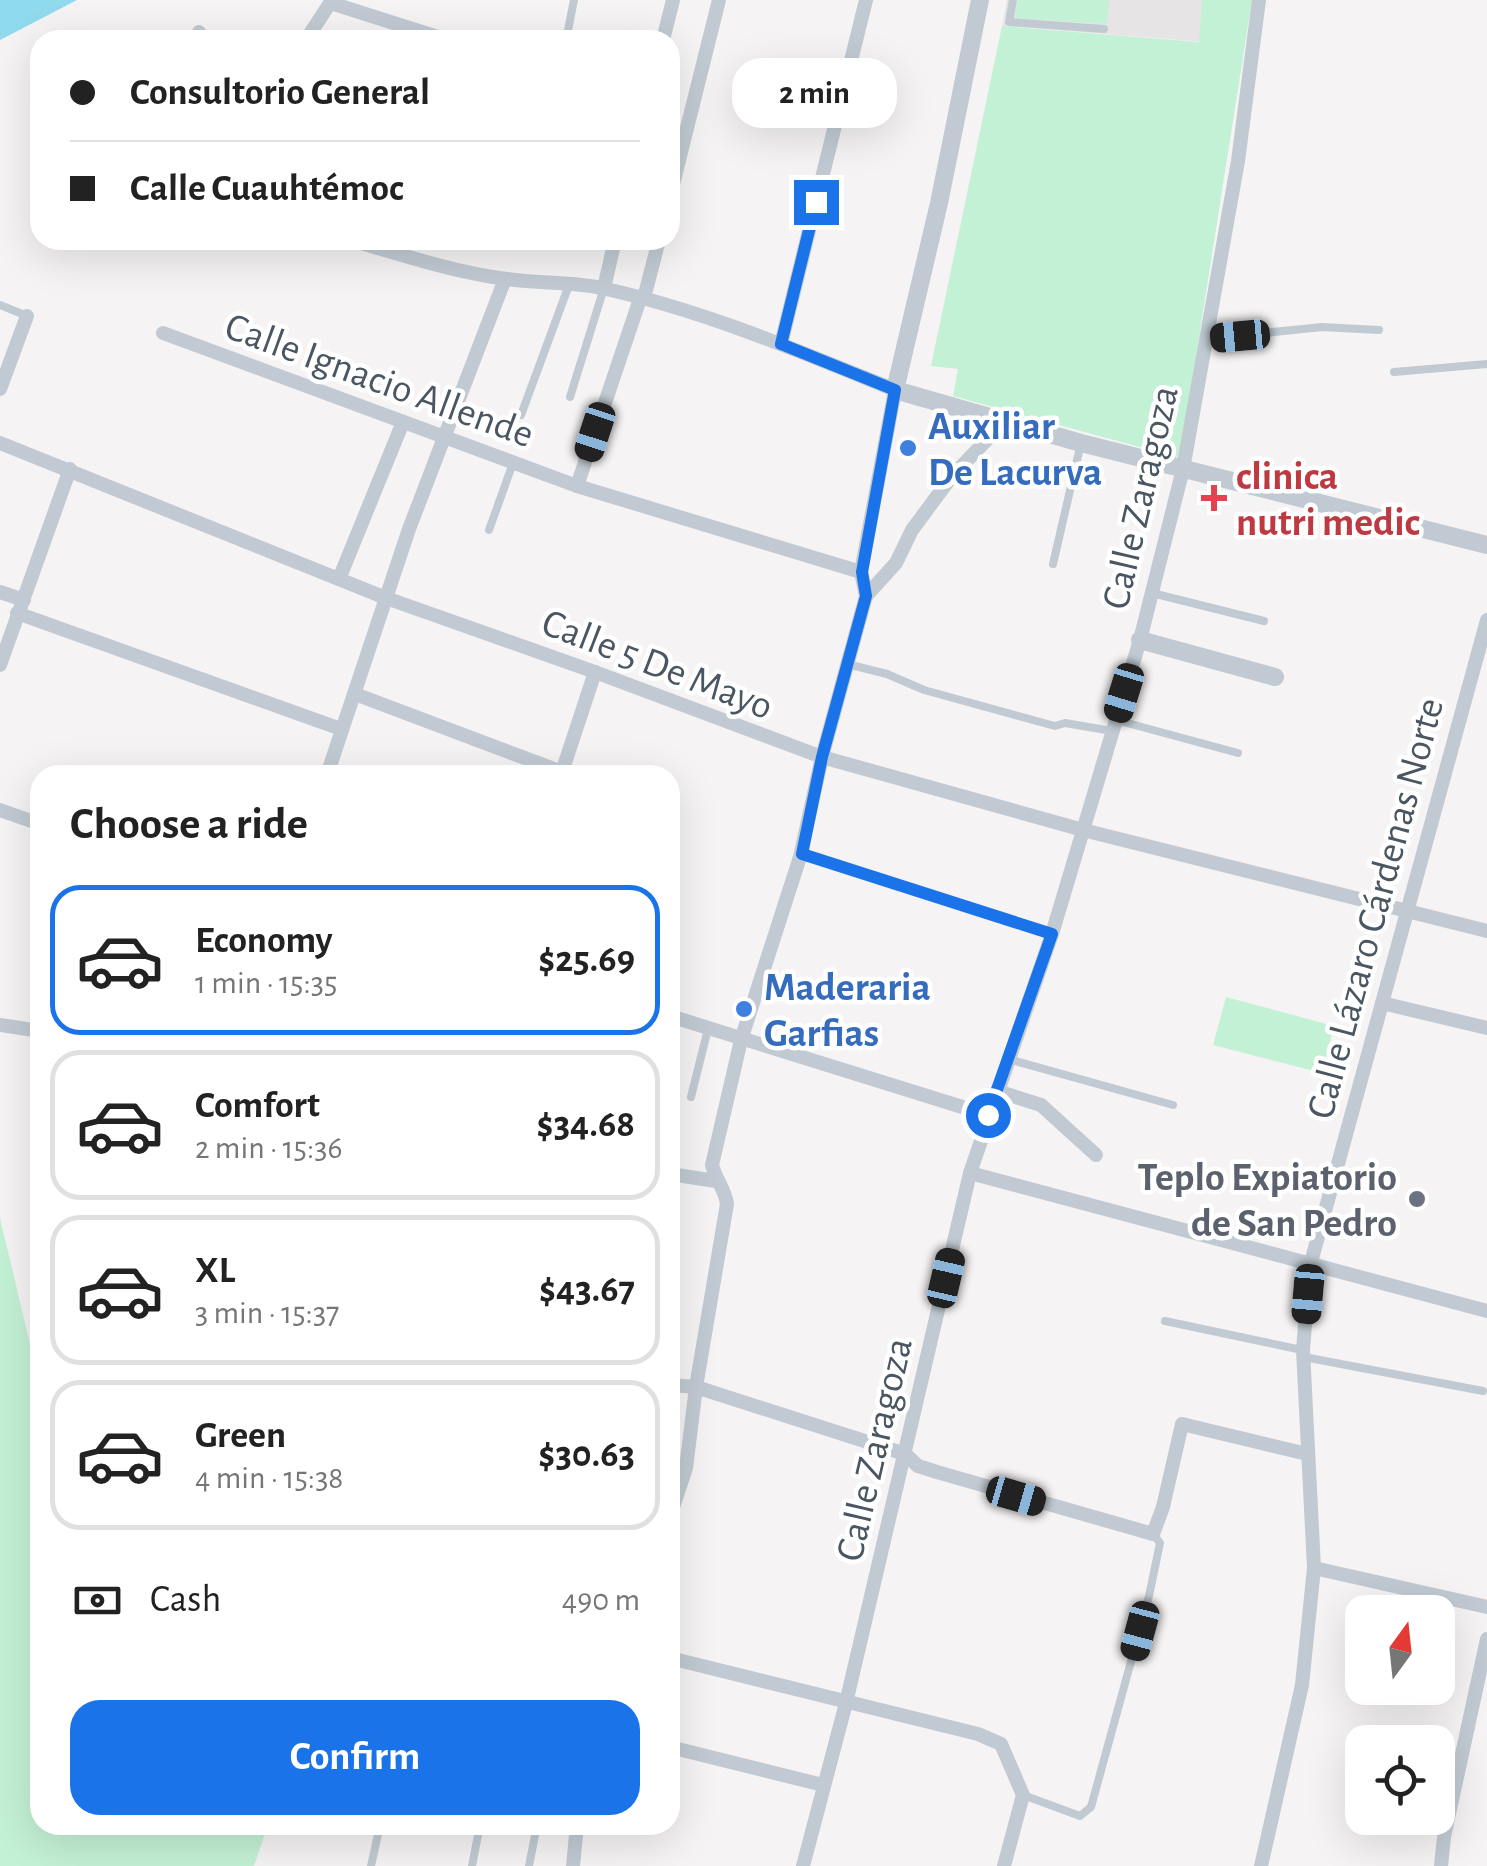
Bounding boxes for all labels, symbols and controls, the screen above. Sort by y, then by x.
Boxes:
callout: 2 min [734,57,898,127]
text: Consultorio General [130,74,430,112]
text: 2 min [779,77,850,109]
text: Calle Cuauhtémoc [130,170,404,208]
route end [794,180,839,225]
street label: Calle Ignacio Allende [220,307,539,455]
car [1209,318,1271,354]
street label: Calle Zaragoza [1096,382,1186,613]
car [571,399,619,465]
place label: Auxiliar De Lacurva [928,407,1102,493]
marker: Auxiliar De Lacurva [897,437,919,459]
place label: clinica nutri medic [1236,457,1420,543]
marker: clinica nutri medic [1201,485,1227,511]
street label: Calle 5 De Mayo [536,603,778,727]
car [1101,660,1147,726]
street label: Calle Lázaro Cárdenas Norte [1300,694,1451,1123]
text: Choose a ride [70,802,308,847]
icon: car [75,915,165,1005]
text: Economy [195,922,333,960]
text: $25.69 [538,941,635,979]
text: 1 min · 15:35 [195,967,337,999]
place label: Maderaria Garfias [764,968,931,1054]
marker: Maderaria Garfias [733,998,755,1020]
icon: car [75,1080,165,1170]
text: Comfort [195,1087,320,1125]
route start [966,1093,1011,1138]
text: $34.68 [537,1106,635,1144]
text: 2 min · 15:36 [195,1132,343,1164]
place label: Teplo Expiatorio de San Pedro [1137,1158,1397,1244]
marker: Teplo Expiatorio de San Pedro [1406,1188,1428,1210]
icon: car [75,1245,165,1335]
car [925,1245,967,1311]
text: XL [195,1252,235,1290]
car [1290,1263,1326,1325]
text: $43.67 [539,1271,635,1309]
text: 3 min · 15:37 [195,1297,339,1329]
street label: Calle Zaragoza [830,1334,920,1565]
icon: car [75,1410,165,1500]
text: Green [195,1417,286,1455]
text: $30.63 [538,1436,635,1474]
text: 4 min · 15:38 [195,1462,343,1494]
car [983,1473,1049,1519]
icon: cash [70,1573,125,1628]
text: Cash [150,1581,221,1619]
text: 490 m [562,1584,640,1616]
north arrow [1345,1595,1455,1705]
map controls [1345,1595,1455,1835]
car [1118,1598,1162,1664]
button: Confirm [70,1700,640,1815]
button: locate [1345,1725,1455,1835]

